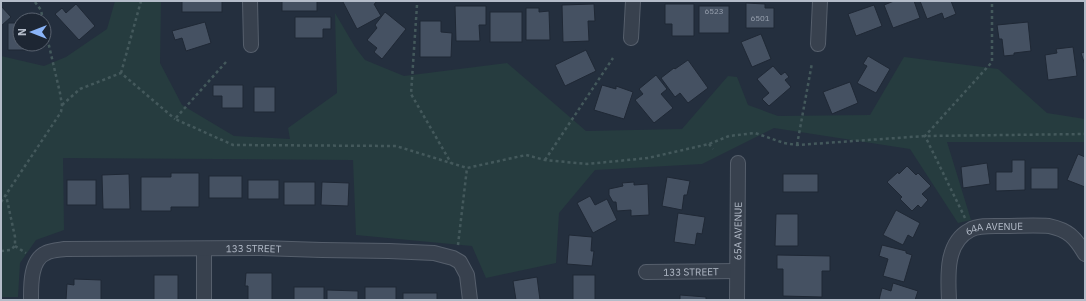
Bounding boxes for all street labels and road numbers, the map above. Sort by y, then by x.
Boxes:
street label: 65A AVENUE [731,202,745,260]
street label: 64A AVENUE [963,220,1023,238]
street label: 133 STREET [226,242,282,256]
street label: 133 STREET [663,265,719,279]

